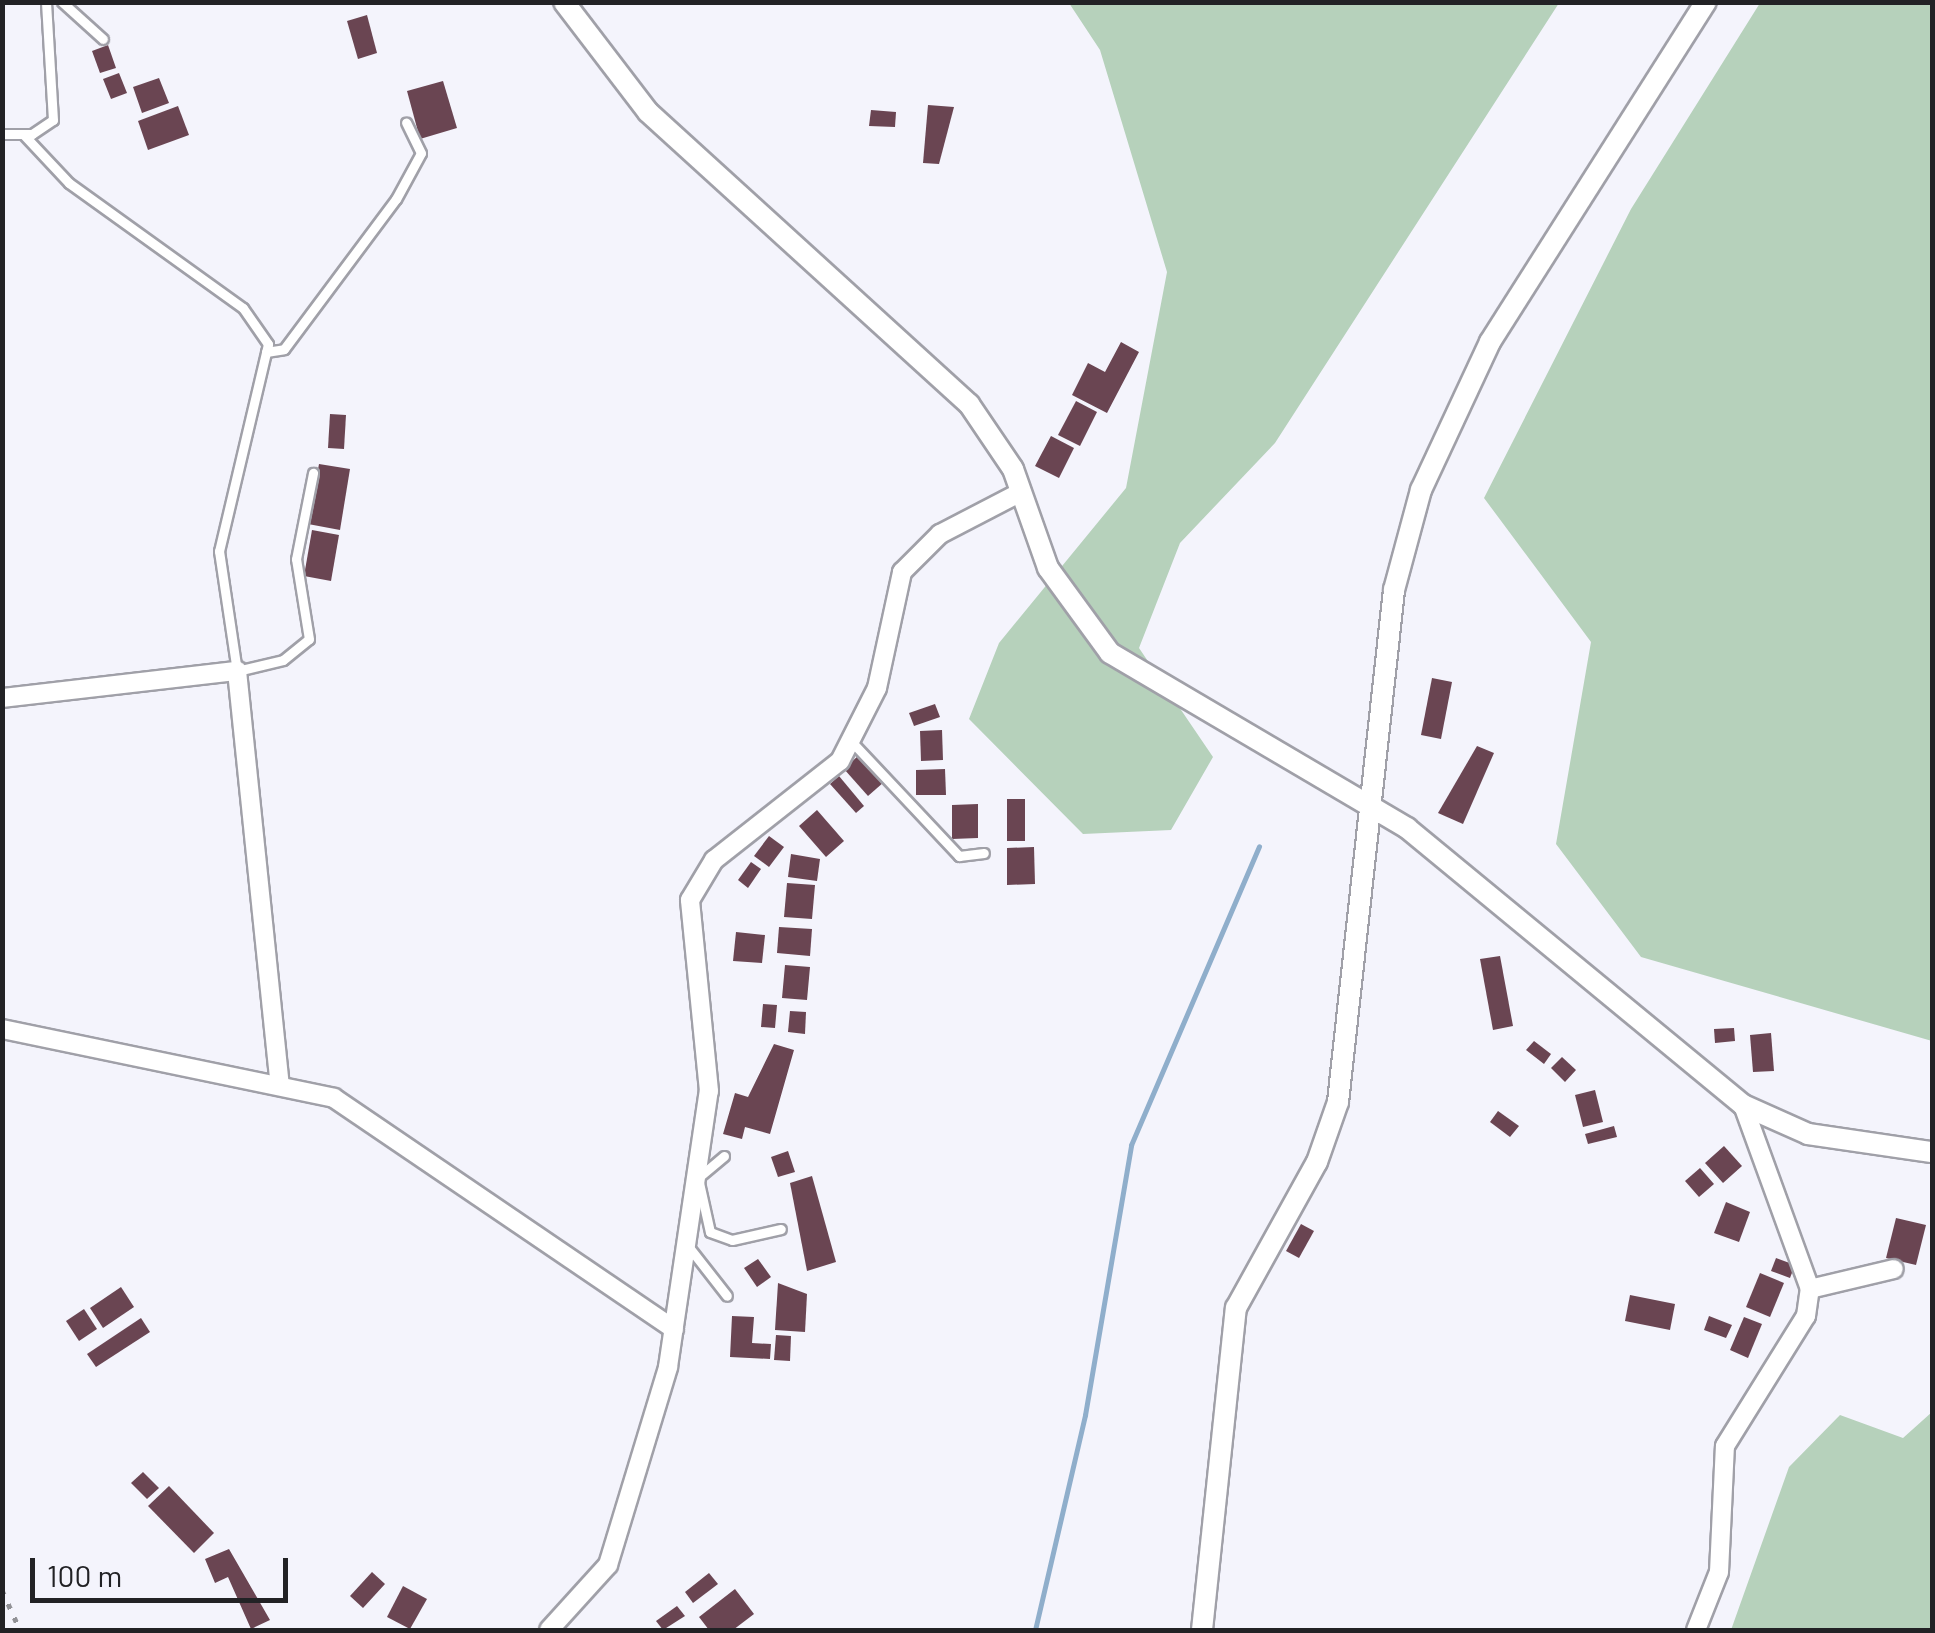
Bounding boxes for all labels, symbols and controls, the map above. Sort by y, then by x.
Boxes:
scale bar [35,1538,292,1600]
text: 100 m [47,1557,122,1593]

